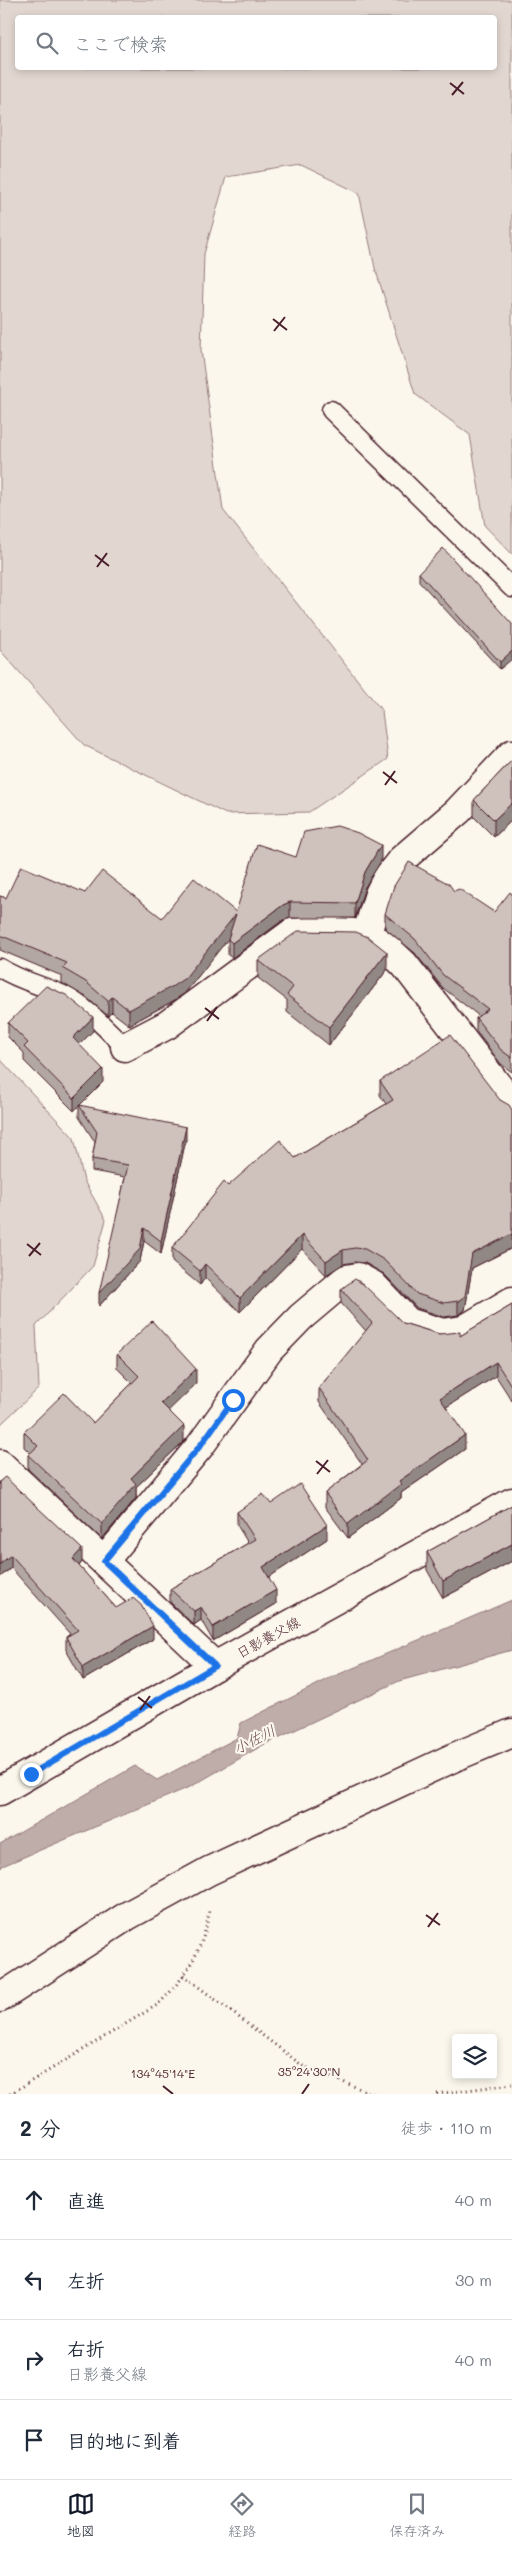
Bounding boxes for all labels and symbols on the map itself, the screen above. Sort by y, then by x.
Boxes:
route start [222,1389,245,1412]
street label: 日影養父線 [233,1612,303,1662]
water label: 小佐川 [229,1720,279,1758]
route end [20,1763,43,1786]
text: 35°24'30"N [278,2063,340,2079]
text: 134°45'14"E [131,2065,195,2081]

